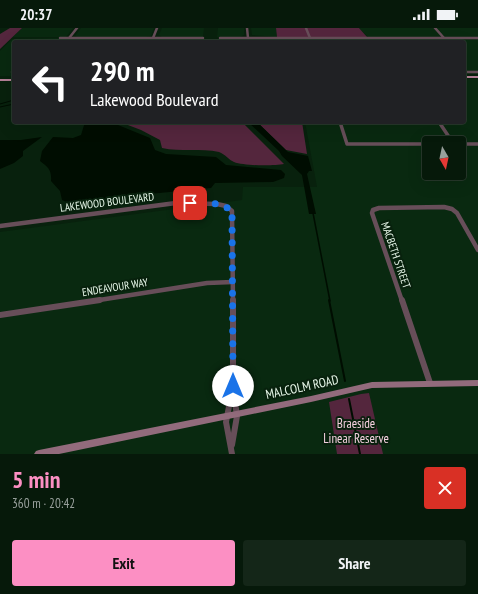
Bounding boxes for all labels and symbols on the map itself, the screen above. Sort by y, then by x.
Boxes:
north arrow [422,136,466,180]
pin [173,186,207,220]
street label: LAKEWOOD BOULEVARD [59,189,155,215]
street label: MACBETH STREET [378,220,414,290]
street label: ENDEAVOUR WAY [81,275,149,299]
position arrow [212,365,254,407]
street label: MALCOLM ROAD [264,371,340,403]
park label: Braeside Linear Reserve [323,415,389,447]

